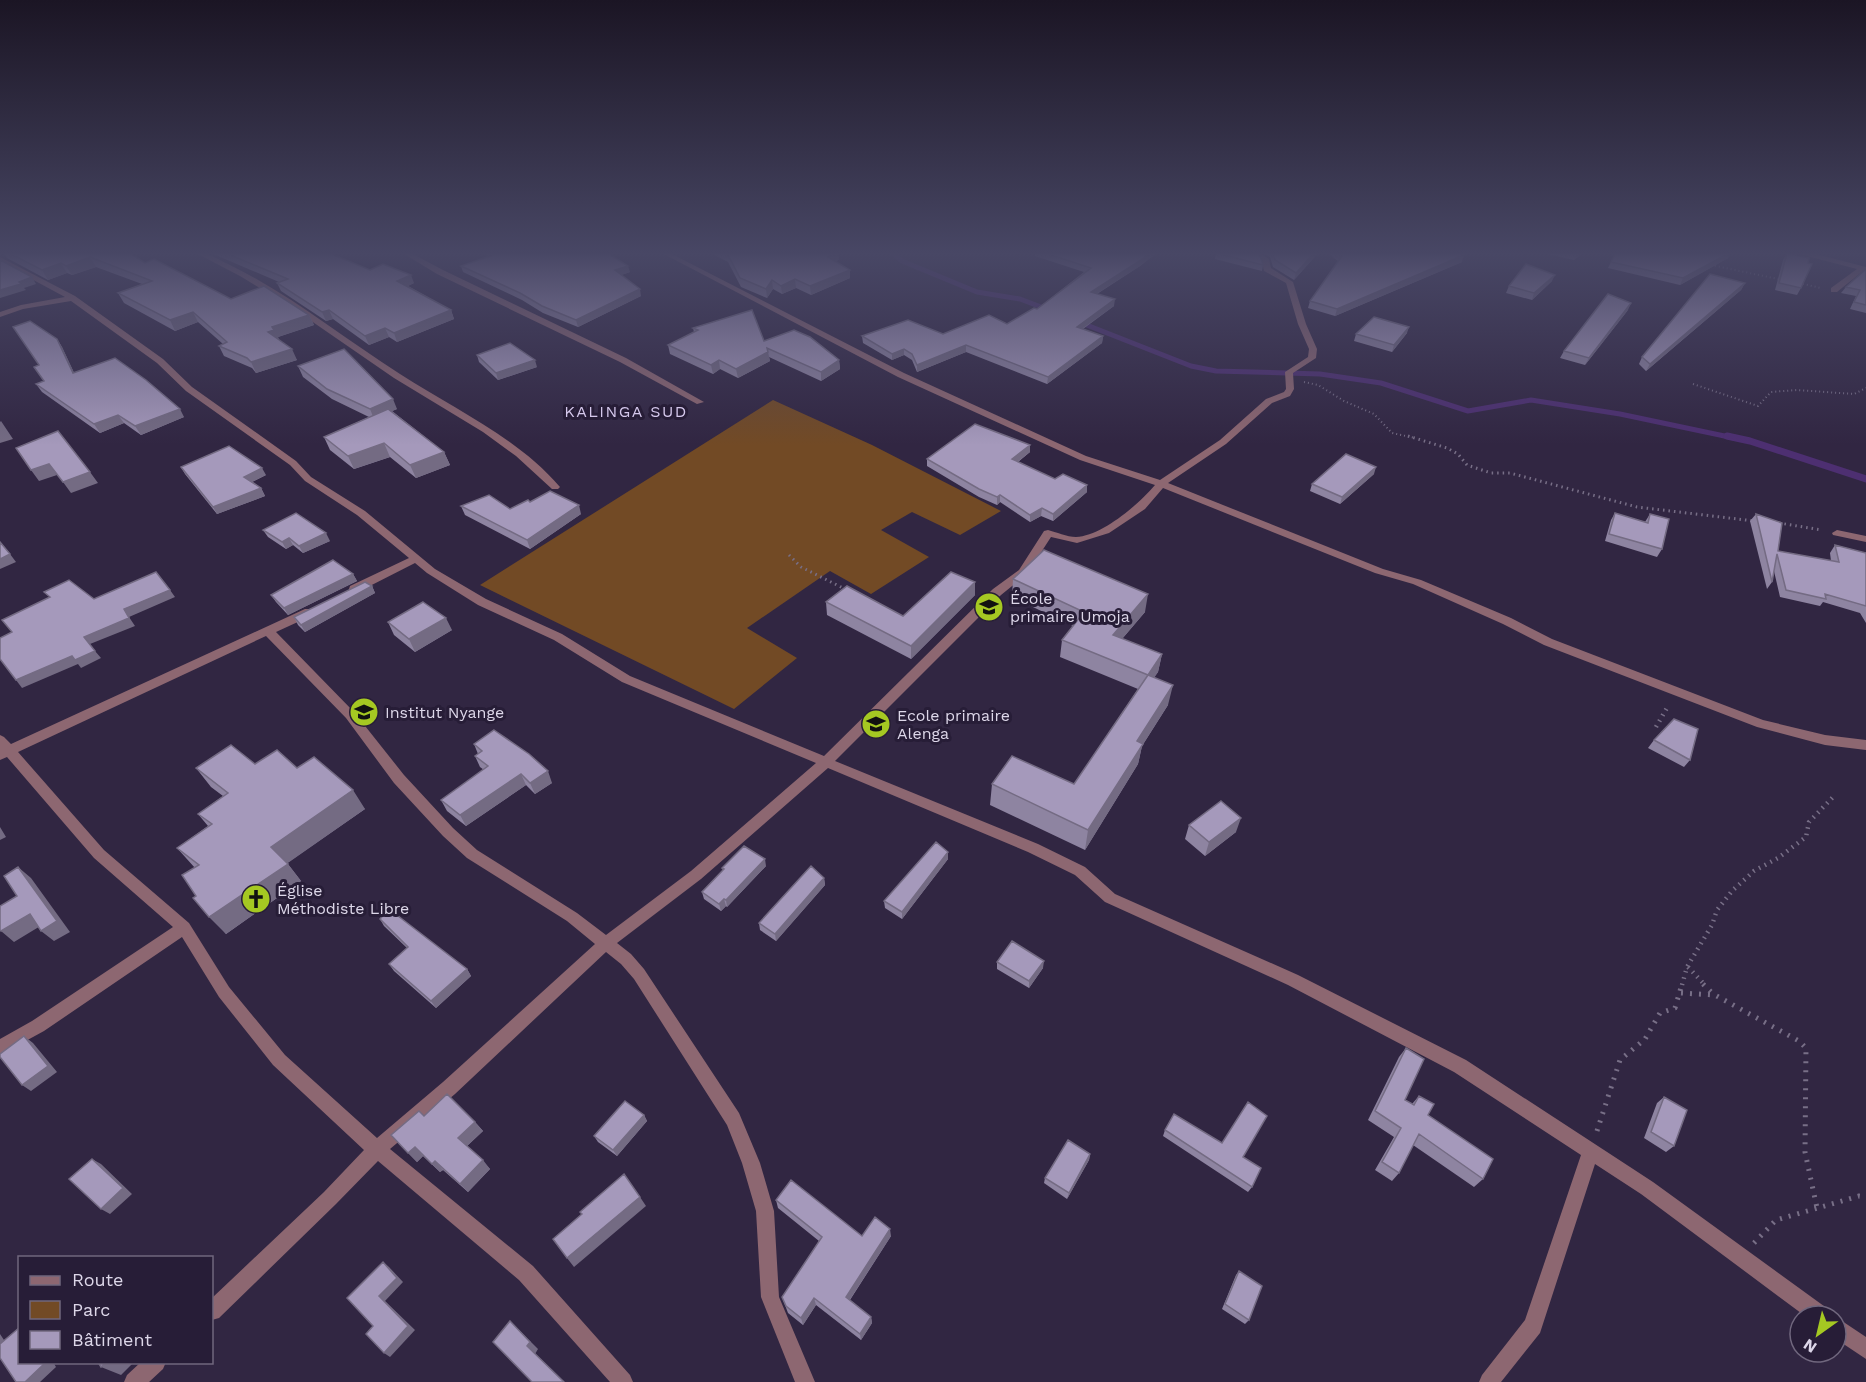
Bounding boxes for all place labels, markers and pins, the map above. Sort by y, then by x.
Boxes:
place label: École primaire Umoja [1010,589,1130,626]
school or university icon: École primaire Umoja [973,591,1005,623]
school or university icon: Institut Nyange [348,696,380,728]
place label: Institut Nyange [385,703,504,722]
place label: Ecole primaire Alenga [897,706,1010,743]
school or university icon: Ecole primaire Alenga [860,708,892,740]
place label: Église Méthodiste Libre [277,881,409,918]
church icon: Église Méthodiste Libre [240,883,272,915]

